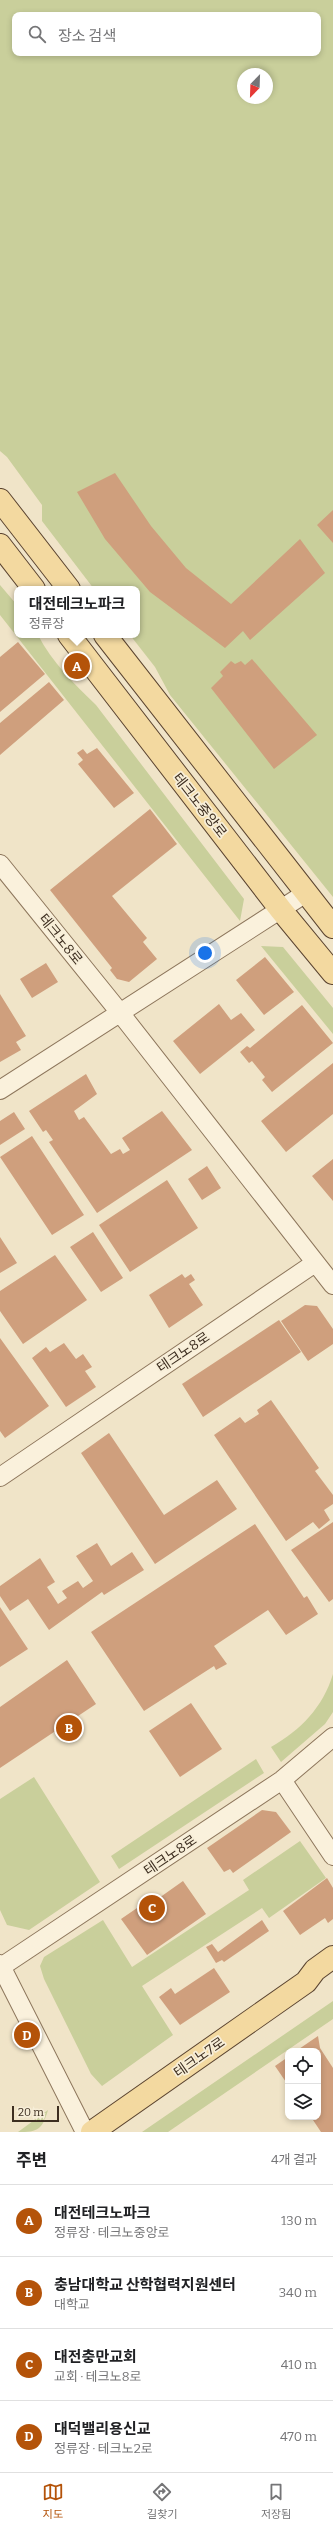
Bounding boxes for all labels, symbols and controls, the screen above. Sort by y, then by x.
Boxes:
search box [12,12,321,56]
icon: search [26,23,48,45]
text: 장소 검색 [58,27,116,45]
north arrow [237,68,273,104]
popup [14,586,140,638]
text: 대전테크노파크 [29,595,125,613]
text: 정류장 [29,616,65,631]
pin: A [64,651,90,681]
street label: 테크노중앙로 [169,770,230,841]
street label: 테크노8로 [35,911,86,968]
your location [195,943,215,963]
street label: 테크노8로 [154,1329,213,1376]
pin: B [56,1713,82,1743]
street label: 테크노8로 [141,1832,200,1879]
pin: C [139,1893,165,1923]
pin: D [14,2020,40,2050]
street label: 테크노7로 [170,2034,228,2081]
map controls [285,2048,321,2120]
button: locate [285,2048,321,2084]
button: layers [285,2084,321,2120]
scale bar [12,2104,59,2123]
text: 20 m [18,2106,44,2119]
text: 주변 [16,2150,47,2171]
text: 4개 결과 [271,2152,317,2167]
text: 대전테크노파크 [54,2204,151,2222]
text: A [24,2213,34,2228]
text: 130 m [281,2213,317,2228]
text: 정류장 · 테크노중앙로 [54,2225,170,2240]
text: 충남대학교 산학협력지원센터 [54,2276,236,2294]
text: B [25,2285,33,2300]
text: 340 m [279,2285,317,2300]
text: 대학교 [54,2297,90,2312]
text: 대전충만교회 [54,2348,137,2366]
text: C [25,2357,33,2372]
text: 410 m [281,2357,317,2372]
text: 교회 · 테크노8로 [54,2369,142,2384]
text: 대덕밸리용신교 [54,2420,151,2438]
text: D [24,2429,34,2444]
text: 470 m [280,2429,317,2444]
text: 정류장 · 테크노2로 [54,2441,153,2456]
tab: 지도 [42,2481,64,2521]
tab: 길찾기 [147,2481,177,2521]
tab: 저장됨 [261,2481,291,2521]

